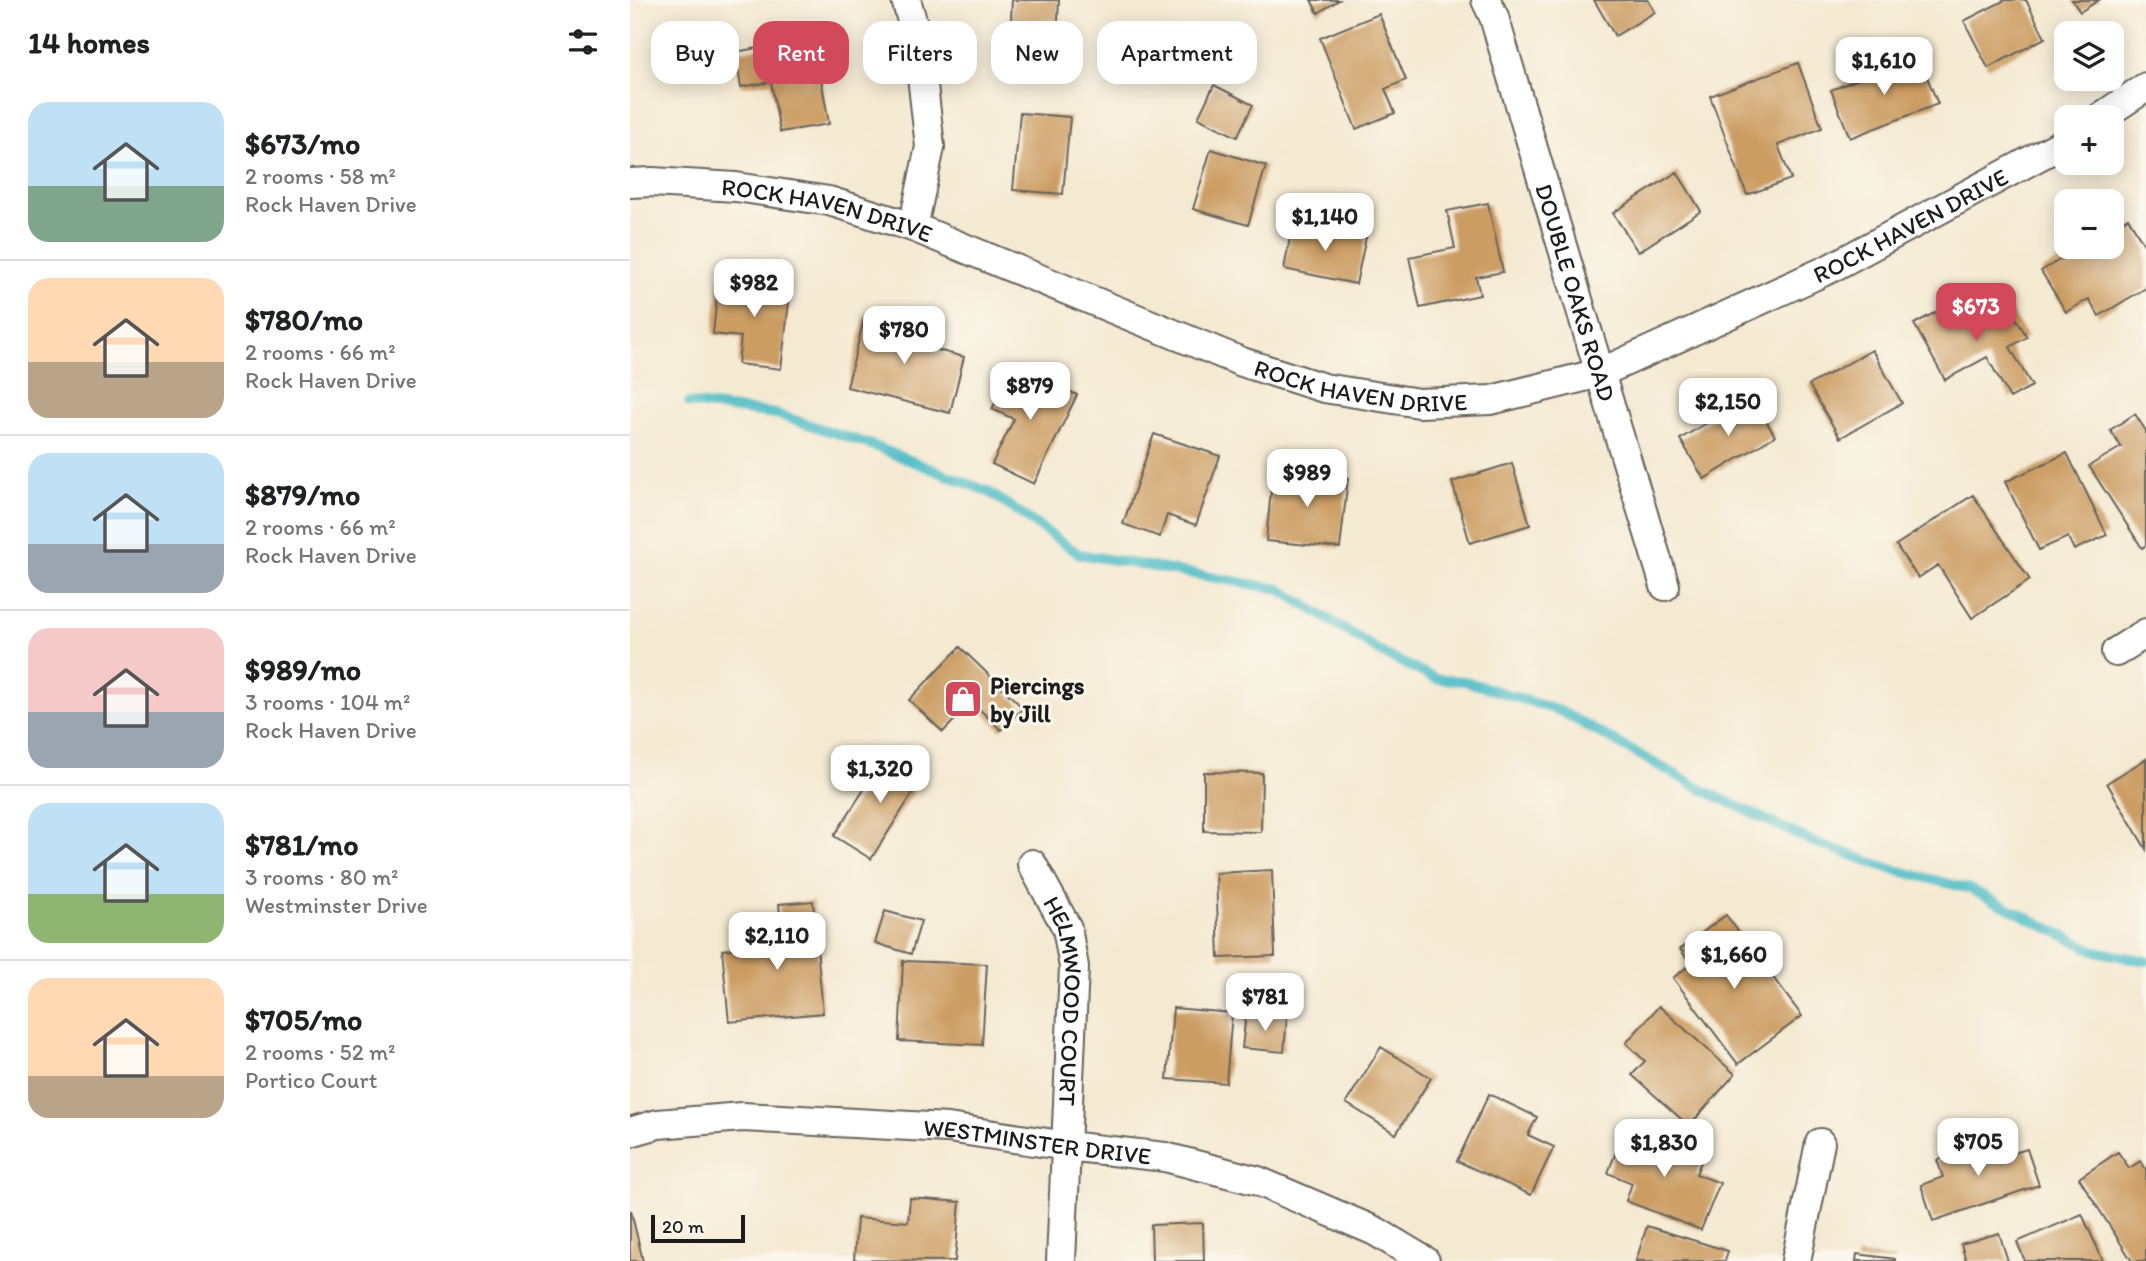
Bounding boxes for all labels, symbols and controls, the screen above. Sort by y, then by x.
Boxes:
chip: Buy [651,21,739,84]
chip: Rent [753,21,849,84]
chip: Filters [863,21,977,84]
chip: New [991,21,1083,84]
chip: Apartment [1097,21,1257,84]
map controls [2054,21,2124,259]
button: layers [2054,21,2124,91]
icon: filters [564,23,602,61]
text: 14 homes [28,24,150,61]
pin: $1,610 [1827,38,1941,97]
text: $1,610 [1852,46,1916,74]
button: + [2054,105,2124,175]
text: $673/mo [245,125,360,162]
icon: home [84,130,168,214]
street label: ROCK HAVEN DRIVE [1808,161,2012,289]
text: 2 rooms · 58 m² [245,162,396,190]
street label: ROCK HAVEN DRIVE [721,172,937,248]
street label: DOUBLE OAKS ROAD [1530,180,1622,405]
button: − [2054,189,2124,259]
text: Rock Haven Drive [245,190,417,218]
pin: $1,140 [1268,194,1382,253]
text: $1,140 [1292,202,1358,230]
pin: $982 [713,260,795,319]
text: $982 [730,268,778,296]
pin: $673 [1935,284,2017,343]
text: $673 [1952,292,2000,320]
text: $780/mo [245,301,363,338]
icon: home [84,306,168,390]
pin: $780 [863,306,945,366]
text: $780 [879,315,929,343]
text: 2 rooms · 66 m² [245,338,396,366]
street label: ROCK HAVEN DRIVE [1251,352,1468,418]
pin: $879 [989,362,1071,422]
text: Rock Haven Drive [245,366,417,394]
text: $879 [1006,371,1054,399]
pin: $2,150 [1671,378,1785,438]
text: $2,150 [1695,387,1761,415]
pin: $989 [1266,449,1348,509]
text: $989 [1283,458,1331,486]
text: $879/mo [245,476,360,513]
icon: home [84,481,168,565]
text: 2 rooms · 66 m² [245,513,396,541]
text: Rock Haven Drive [245,541,417,569]
text: $989/mo [245,651,361,688]
icon: home [84,656,168,740]
place label: Piercings by Jill [990,671,1085,729]
shop icon: Piercings by Jill [942,678,984,720]
text: 3 rooms · 104 m² [245,688,410,716]
text: Rock Haven Drive [245,716,417,744]
pin: $1,320 [823,746,937,805]
text: $1,320 [847,754,913,782]
text: $781/mo [245,826,359,863]
icon: home [84,831,168,915]
text: 3 rooms · 80 m² [245,863,399,891]
text: Westminster Drive [245,891,428,919]
street label: HELMWOOD COURT [1038,891,1090,1107]
pin: $2,110 [720,912,834,972]
text: $2,110 [745,921,809,949]
pin: $1,660 [1677,932,1791,991]
text: $1,660 [1701,940,1767,968]
pin: $781 [1224,974,1306,1033]
text: $781 [1242,982,1288,1010]
text: $705/mo [245,1001,362,1038]
icon: home [84,1006,168,1090]
text: 2 rooms · 52 m² [245,1038,395,1066]
text: Portico Court [245,1066,377,1094]
street label: WESTMINSTER DRIVE [923,1112,1153,1170]
pin: $705 [1937,1118,2019,1178]
pin: $1,830 [1607,1120,1721,1179]
text: $705 [1953,1127,2003,1155]
text: $1,830 [1630,1128,1698,1156]
scale bar [651,1212,746,1244]
text: 20 m [662,1215,704,1238]

